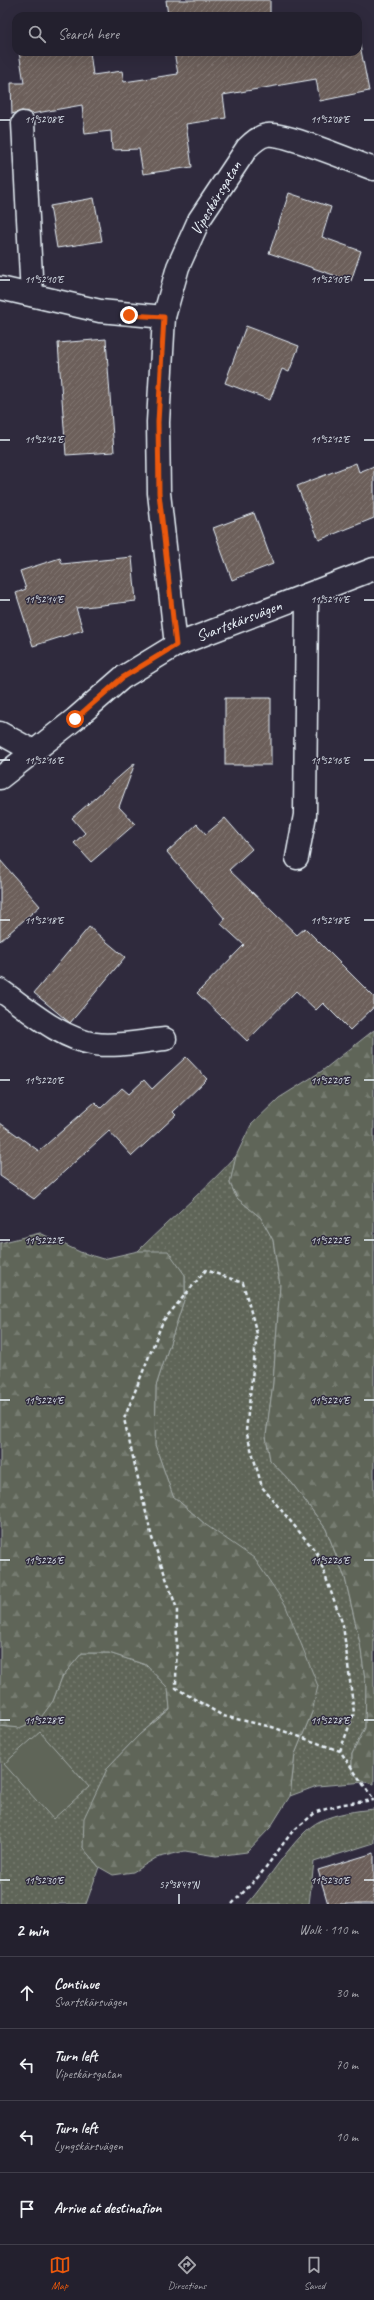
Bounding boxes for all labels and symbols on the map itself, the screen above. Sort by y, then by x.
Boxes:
text: 11°52'08"E [25,113,65,126]
text: 11°52'08"E [311,113,351,126]
street label: Vipeskärsgatan [186,157,246,239]
text: 11°52'10"E [25,273,65,286]
text: 11°52'10"E [311,273,351,286]
route end [120,306,138,324]
text: 11°52'12"E [25,433,65,446]
text: 11°52'12"E [311,433,351,446]
text: 11°52'14"E [25,593,65,606]
text: 11°52'14"E [311,593,351,606]
street label: Svartskärsvägen [193,595,285,646]
route start [66,710,84,728]
text: 11°52'16"E [25,754,65,767]
text: 11°52'16"E [311,754,351,767]
text: 11°52'18"E [25,914,65,927]
text: 11°52'18"E [311,914,351,927]
text: 11°52'20"E [25,1074,65,1087]
text: 11°52'20"E [311,1074,351,1087]
text: 11°52'22"E [25,1234,65,1247]
text: 11°52'22"E [311,1234,351,1247]
text: 11°52'24"E [25,1394,65,1407]
text: 11°52'24"E [311,1394,351,1407]
text: 11°52'26"E [25,1554,65,1567]
text: 11°52'26"E [311,1554,351,1567]
text: 11°52'28"E [25,1714,65,1727]
text: 11°52'28"E [311,1714,351,1727]
text: 11°52'30"E [25,1874,65,1887]
text: 11°52'30"E [311,1874,351,1887]
text: 57°38'49"N [159,1878,201,1891]

